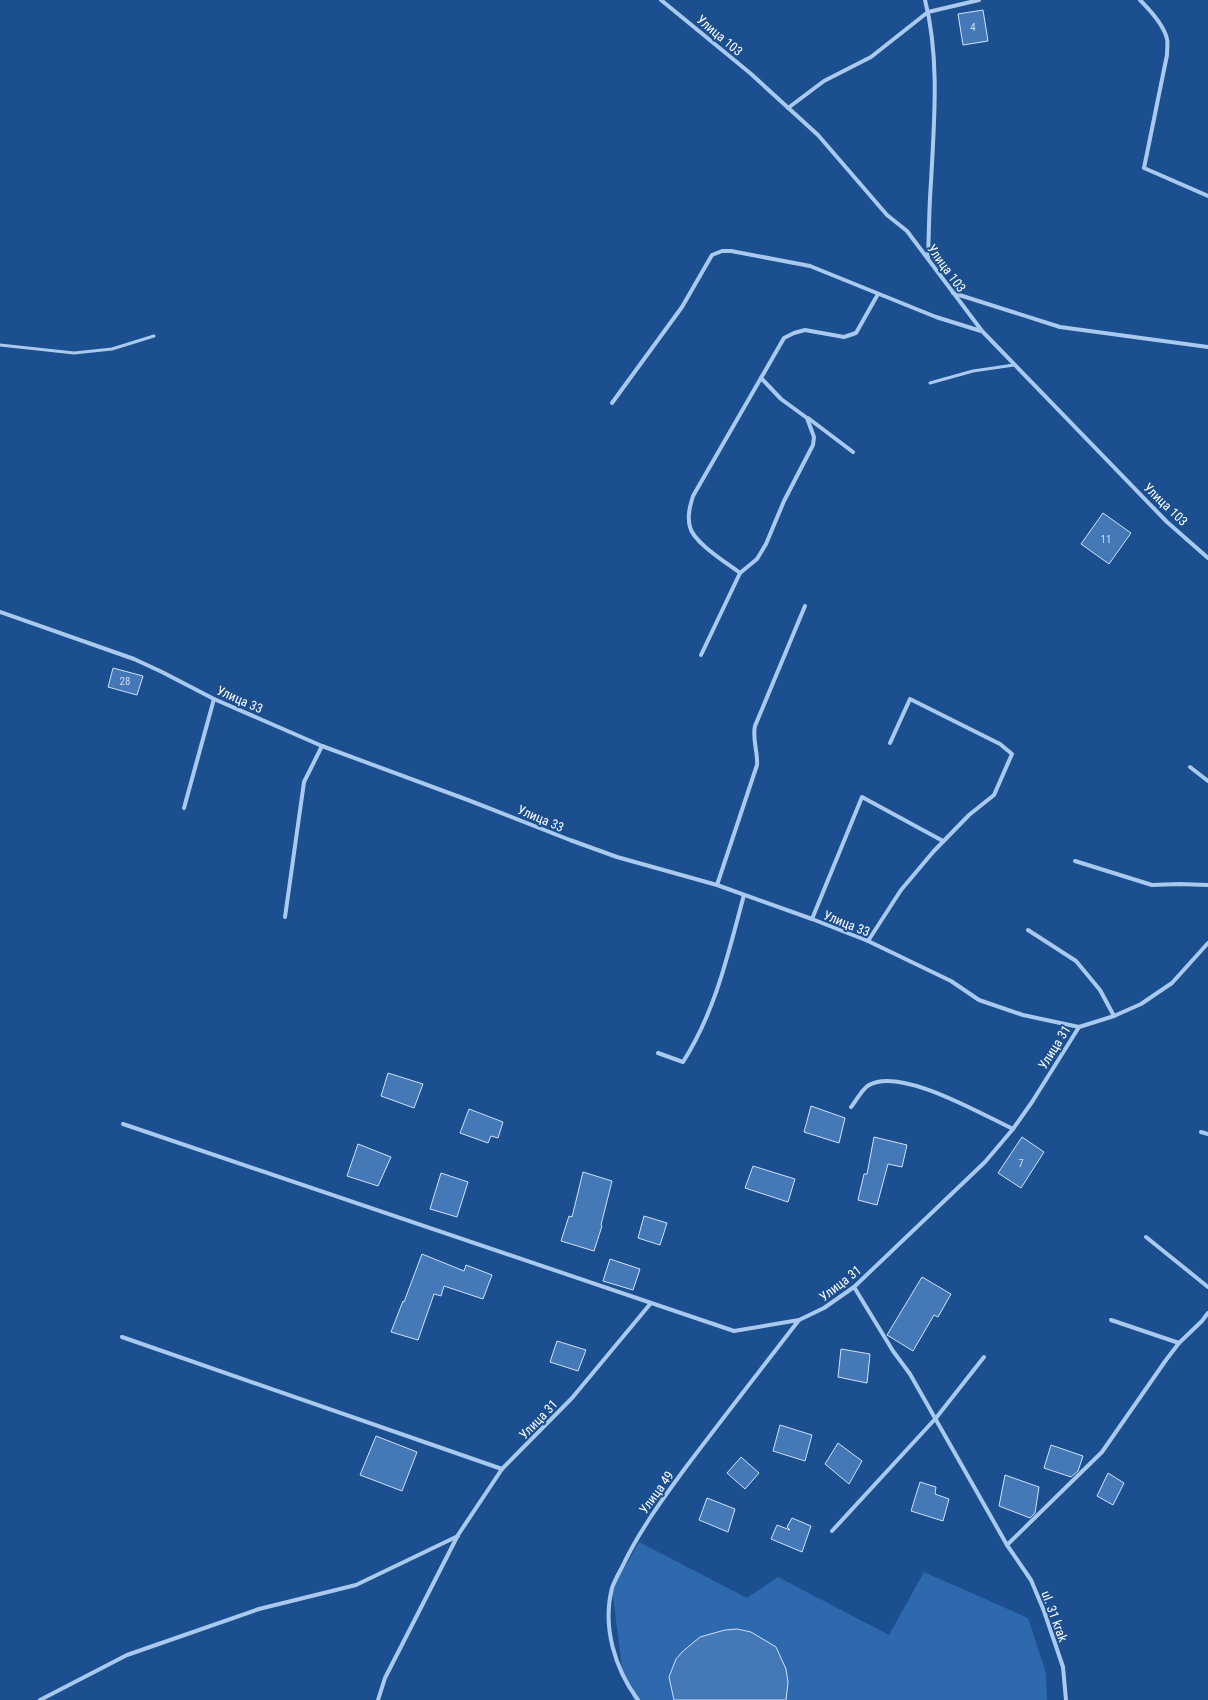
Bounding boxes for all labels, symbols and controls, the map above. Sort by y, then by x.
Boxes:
street label: Улица 103 [694,12,746,59]
house number: 4 [970,21,976,34]
street label: Улица 103 [924,242,969,295]
street label: Улица 103 [1141,480,1191,529]
house number: 11 [1101,533,1111,546]
house number: 28 [120,675,130,688]
street label: Улица 33 [214,683,265,716]
street label: Улица 33 [515,802,566,835]
street label: Улица 33 [821,907,872,940]
street label: Улица 31 [1035,1023,1074,1072]
house number: 7 [1018,1157,1024,1170]
street label: Улица 31 [816,1262,864,1304]
street label: Улица 31 [516,1397,561,1442]
street label: Улица 49 [636,1468,677,1516]
street label: ul. 31 krak [1038,1589,1071,1644]

